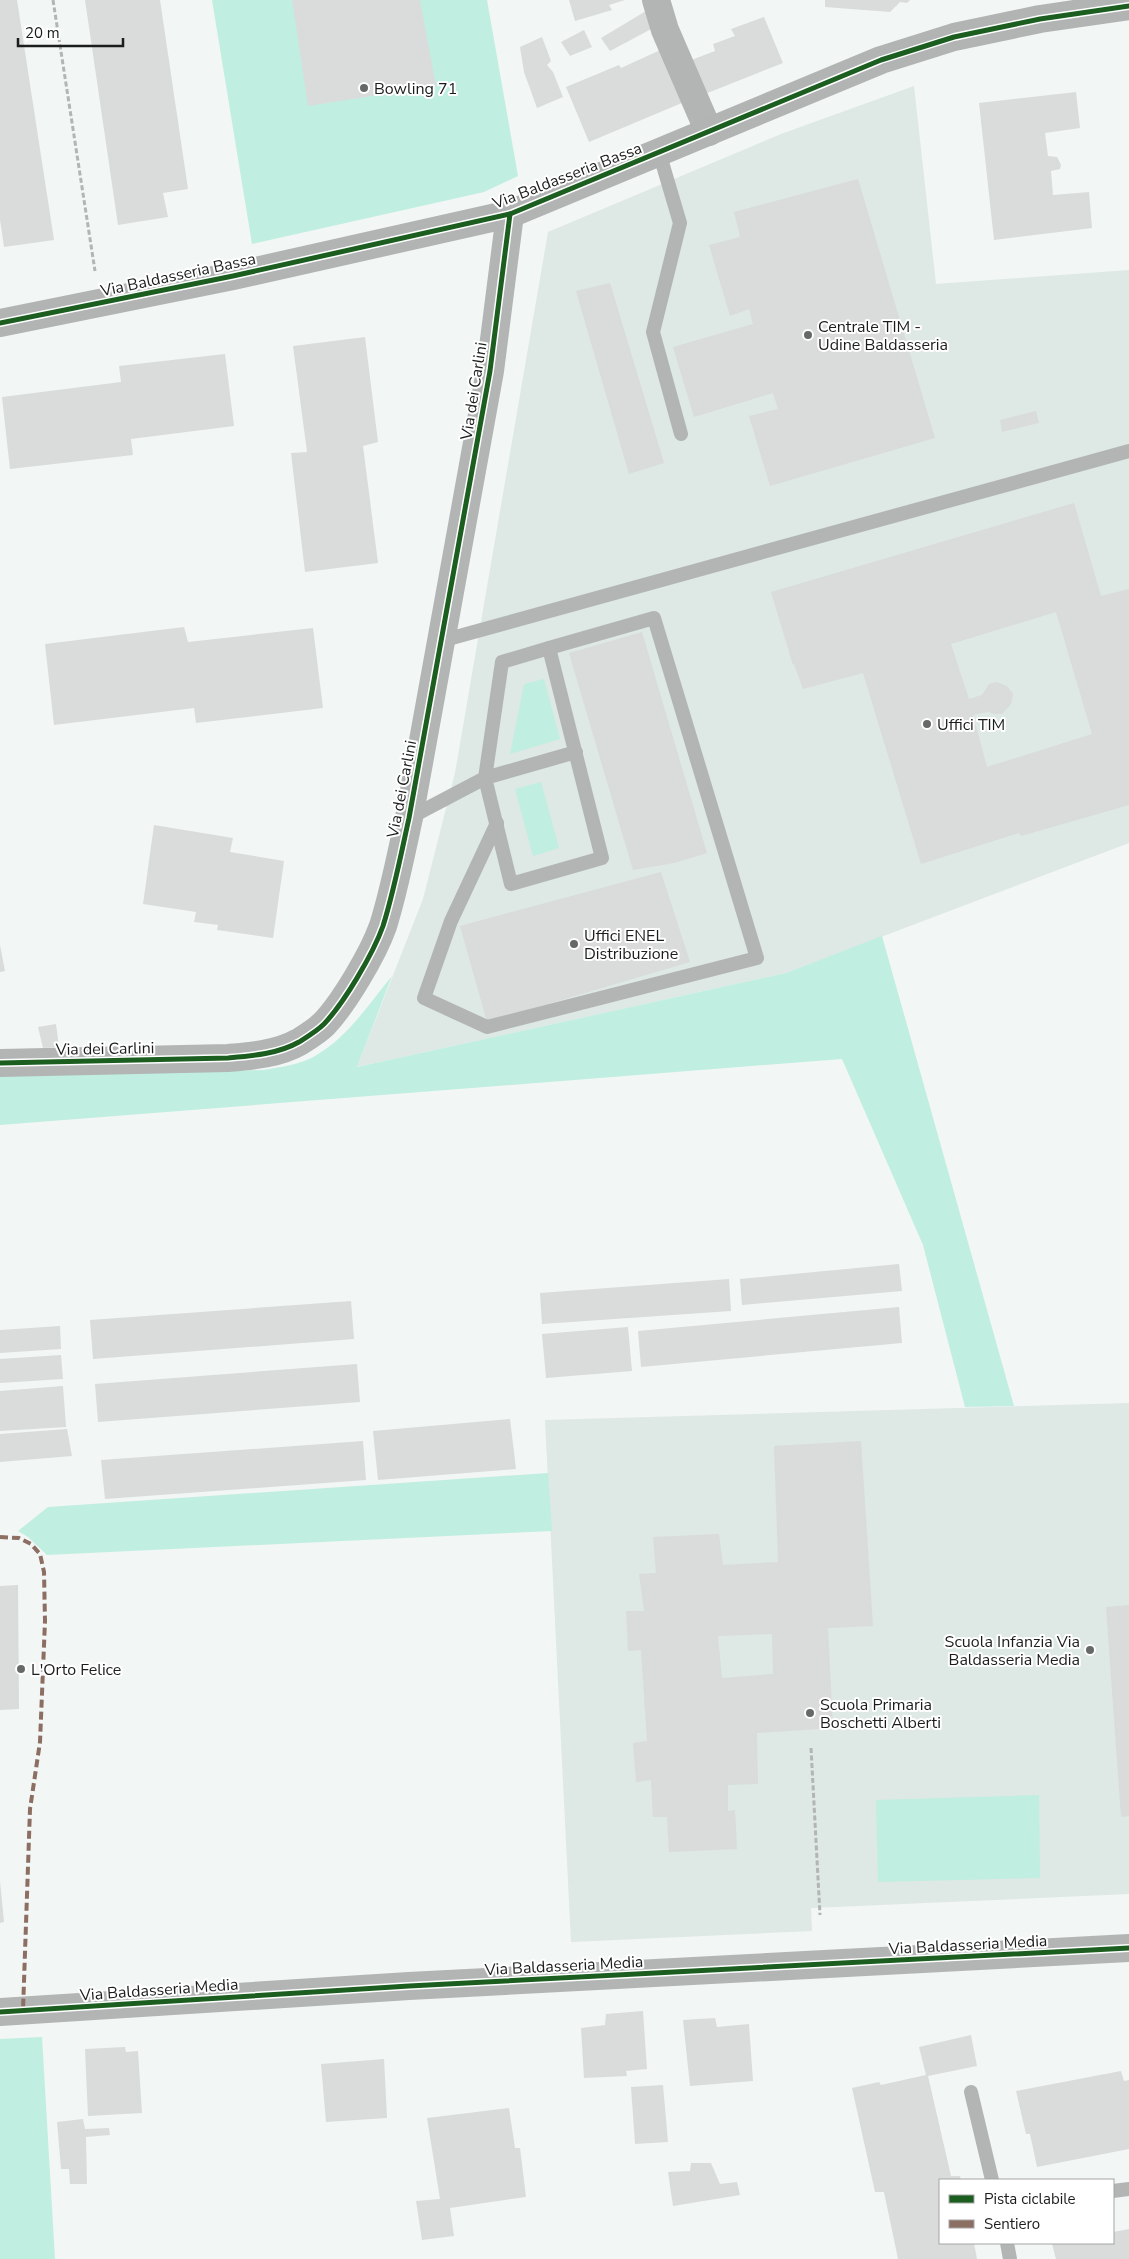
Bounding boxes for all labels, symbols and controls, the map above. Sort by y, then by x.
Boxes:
scale bar [18,15,122,47]
text: 20 m [25,23,60,43]
place label: Bowling 71 [374,78,457,100]
marker: Bowling 71 [358,82,370,94]
street label: Via Baldasseria Bassa [489,137,645,215]
street label: Via Baldasseria Bassa [98,248,258,302]
place label: Centrale TIM - Udine Baldasseria [818,316,948,356]
marker: Centrale TIM - Udine Baldasseria [802,329,814,341]
street label: Via dei Carlini [455,341,493,443]
place label: Uffici TIM [937,714,1005,736]
marker: Uffici TIM [921,718,933,730]
street label: Via dei Carlini [382,739,422,841]
place label: Uffici ENEL Distribuzione [584,925,678,965]
marker: Uffici ENEL Distribuzione [568,938,580,950]
street label: Via dei Carlini [54,1037,155,1061]
place label: Scuola Infanzia Via Baldasseria Media [945,1631,1080,1671]
marker: Scuola Infanzia Via Baldasseria Media [1084,1644,1096,1656]
place label: L'Orto Felice [31,1659,121,1681]
marker: L'Orto Felice [15,1663,27,1675]
place label: Scuola Primaria Boschetti Alberti [820,1694,941,1734]
marker: Scuola Primaria Boschetti Alberti [804,1707,816,1719]
street label: Via Baldasseria Media [887,1930,1048,1960]
street label: Via Baldasseria Media [483,1951,644,1981]
street label: Via Baldasseria Media [78,1973,239,2007]
legend [939,2179,1114,2244]
text: Pista ciclabile [984,2189,1076,2209]
text: Sentiero [984,2214,1040,2234]

